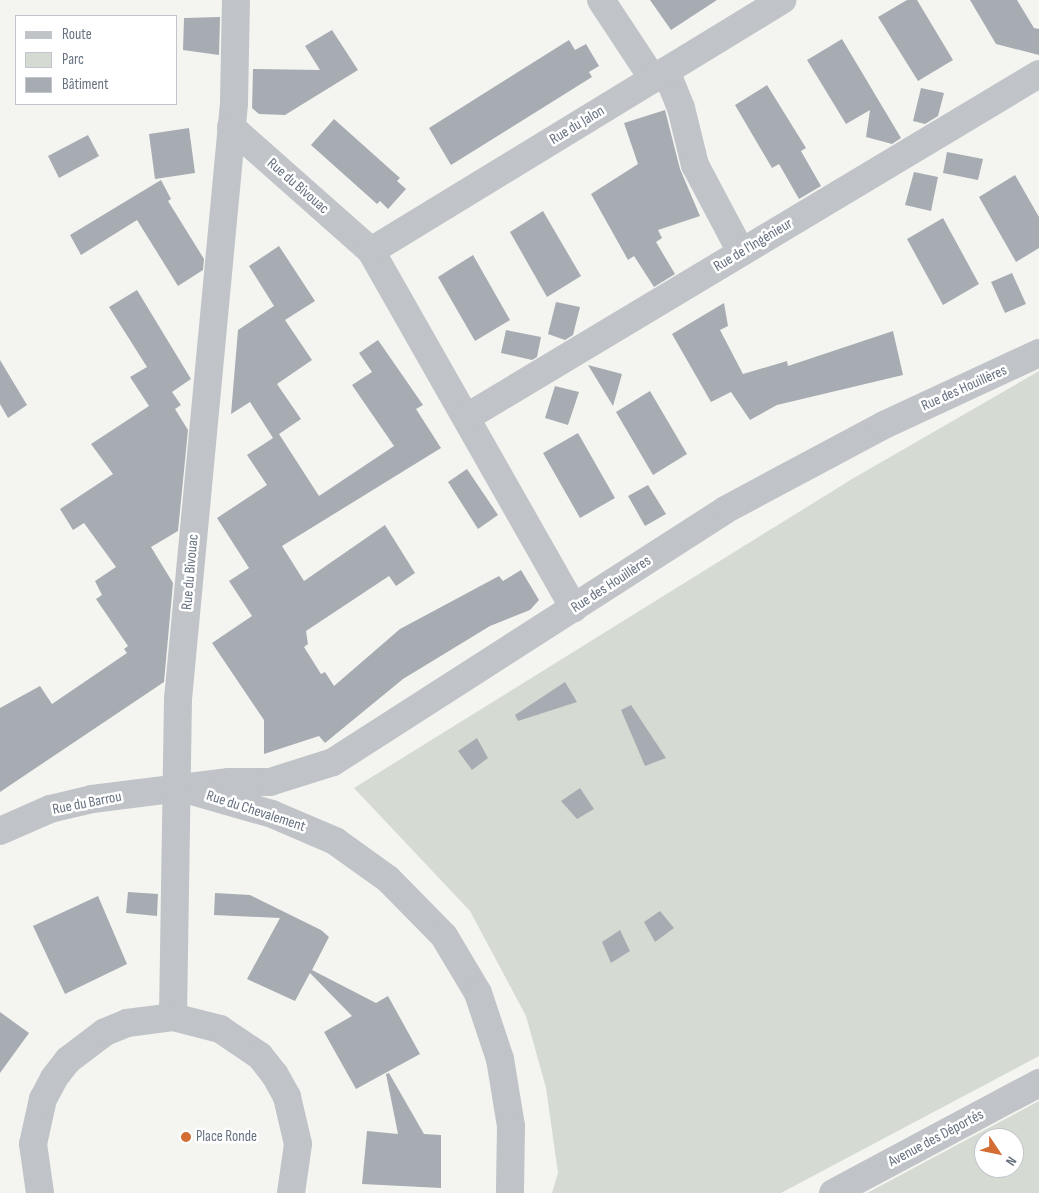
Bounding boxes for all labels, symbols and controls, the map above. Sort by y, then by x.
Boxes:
legend [15,15,178,105]
text: Route [62,25,92,44]
text: Parc [62,50,84,69]
text: Bâtiment [62,75,109,94]
street label: Rue du Jalon [546,102,608,148]
street label: Rue du Bivouac [263,154,333,218]
street label: Rue de l'Ingénieur [710,214,796,276]
street label: Rue des Houillères [918,361,1010,415]
street label: Rue du Bivouac [178,533,202,611]
street label: Rue des Houillères [568,551,654,617]
street label: Rue du Barrou [51,787,123,819]
street label: Rue du Chevalement [204,787,308,835]
street label: Avenue des Déportés [885,1105,987,1171]
place label: Place Ronde [196,1128,257,1146]
north arrow [974,1128,1024,1178]
marker: Place Ronde [180,1131,192,1143]
text: N [1002,1153,1020,1169]

